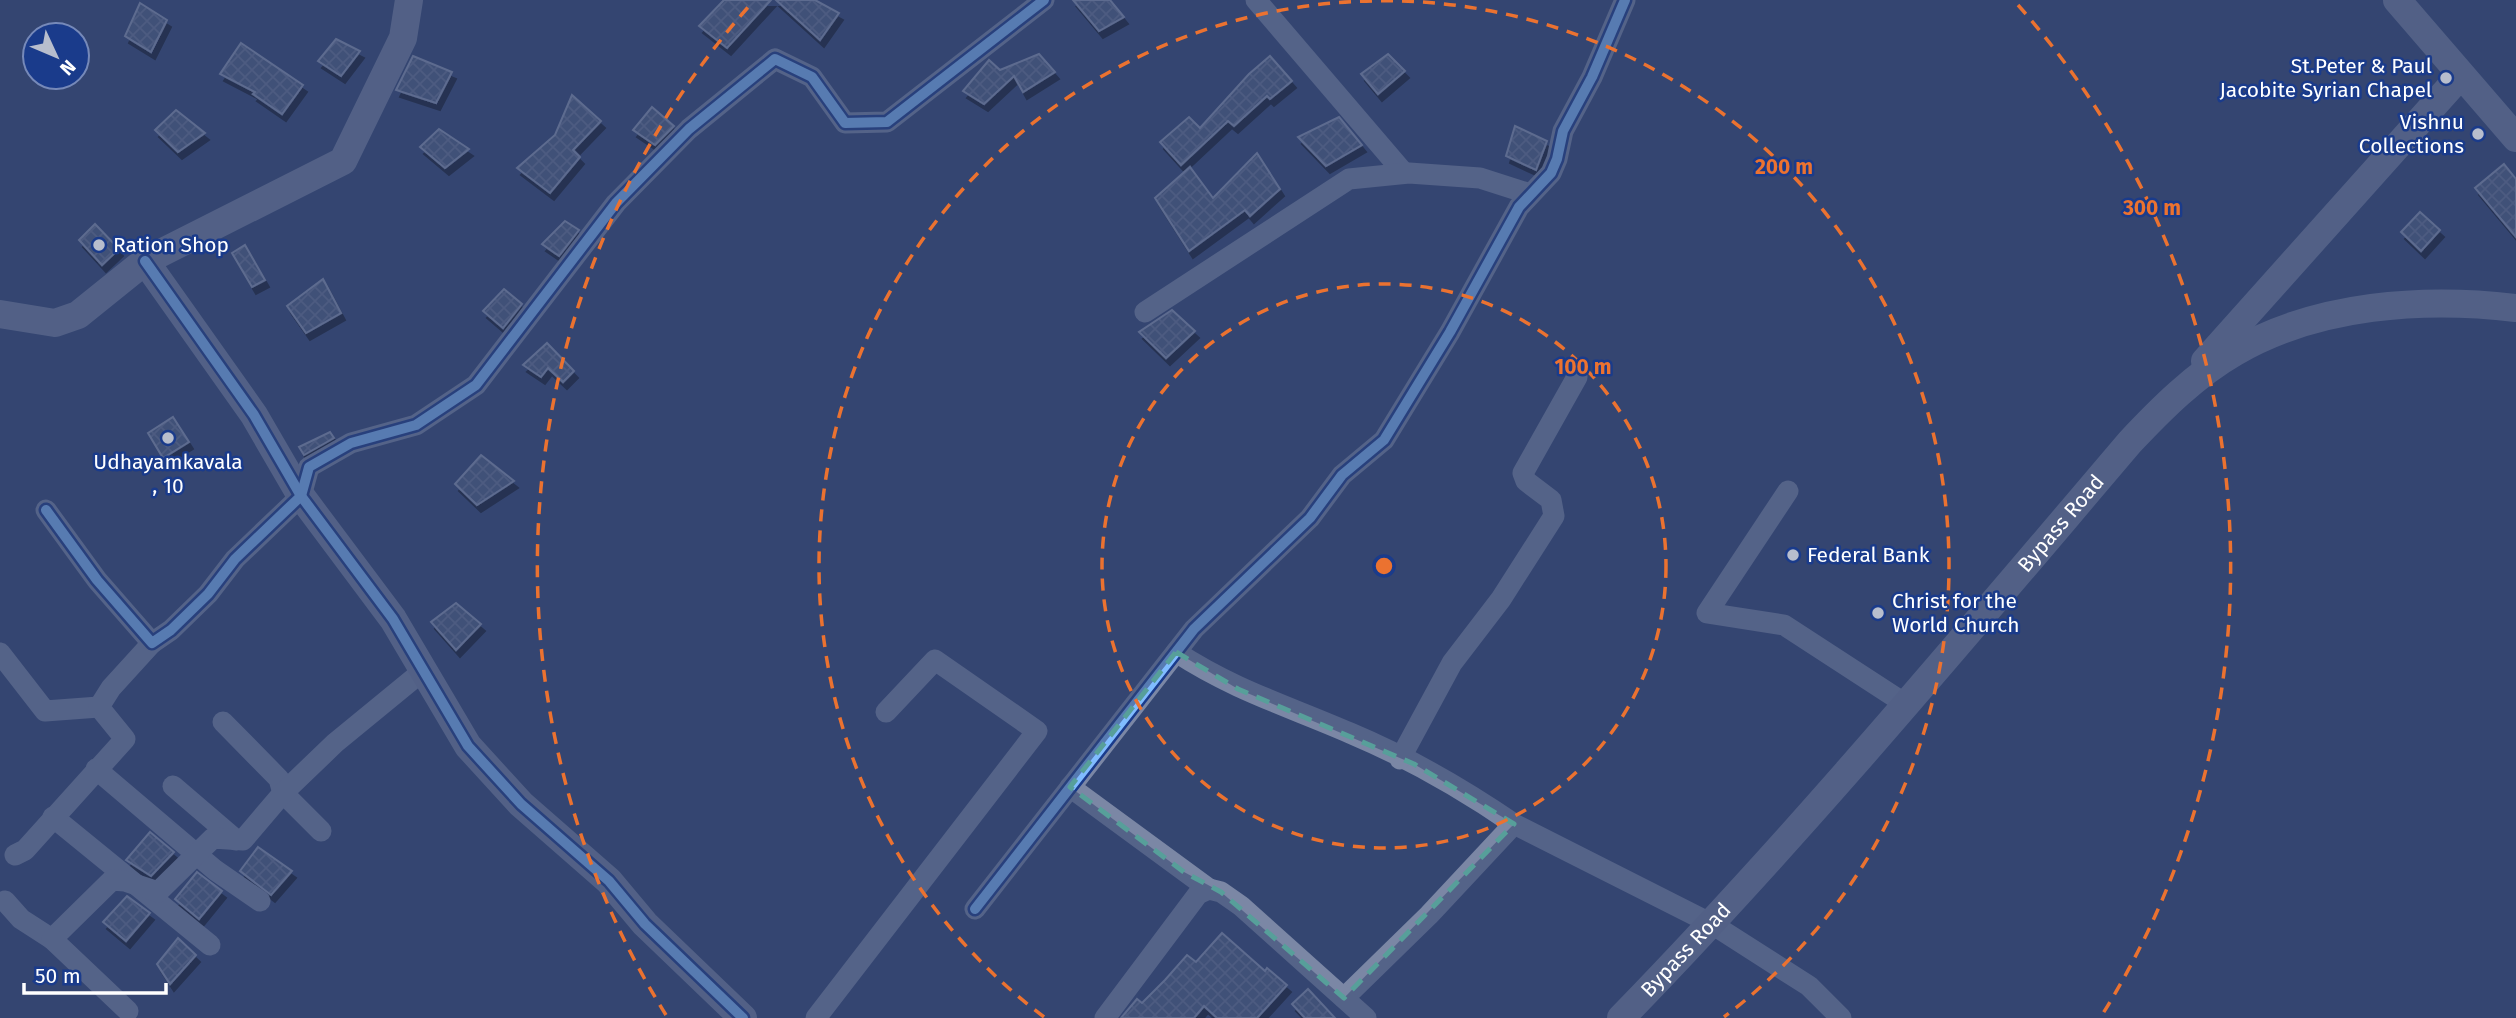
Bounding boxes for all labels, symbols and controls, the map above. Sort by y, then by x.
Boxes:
north arrow [21,21,91,91]
place label: St.Peter & Paul Jacobite Syrian Chapel [2219,53,2432,103]
text: N [55,55,81,80]
marker: St.Peter & Paul Jacobite Syrian Chapel [2438,70,2454,86]
place label: Vishnu Collections [2359,109,2464,159]
marker: Vishnu Collections [2470,126,2486,142]
text: 200 m [1755,154,1813,180]
text: 300 m [2122,195,2181,221]
place label: Ration Shop [113,232,229,258]
marker: Ration Shop [91,237,107,253]
text: 100 m [1554,354,1612,380]
marker: Udhayamkavala , 10 [160,430,176,446]
place label: Udhayamkavala , 10 [93,449,243,499]
street label: Bypass Road [2012,469,2110,578]
place label: Federal Bank [1807,542,1930,568]
marker: Federal Bank [1785,547,1801,563]
centre of rings [1372,554,1396,578]
place label: Christ for the World Church [1892,588,2020,638]
marker: Christ for the World Church [1870,605,1886,621]
street label: Bypass Road [1635,897,1736,1003]
scale bar [24,951,166,995]
text: 50 m [35,963,81,989]

